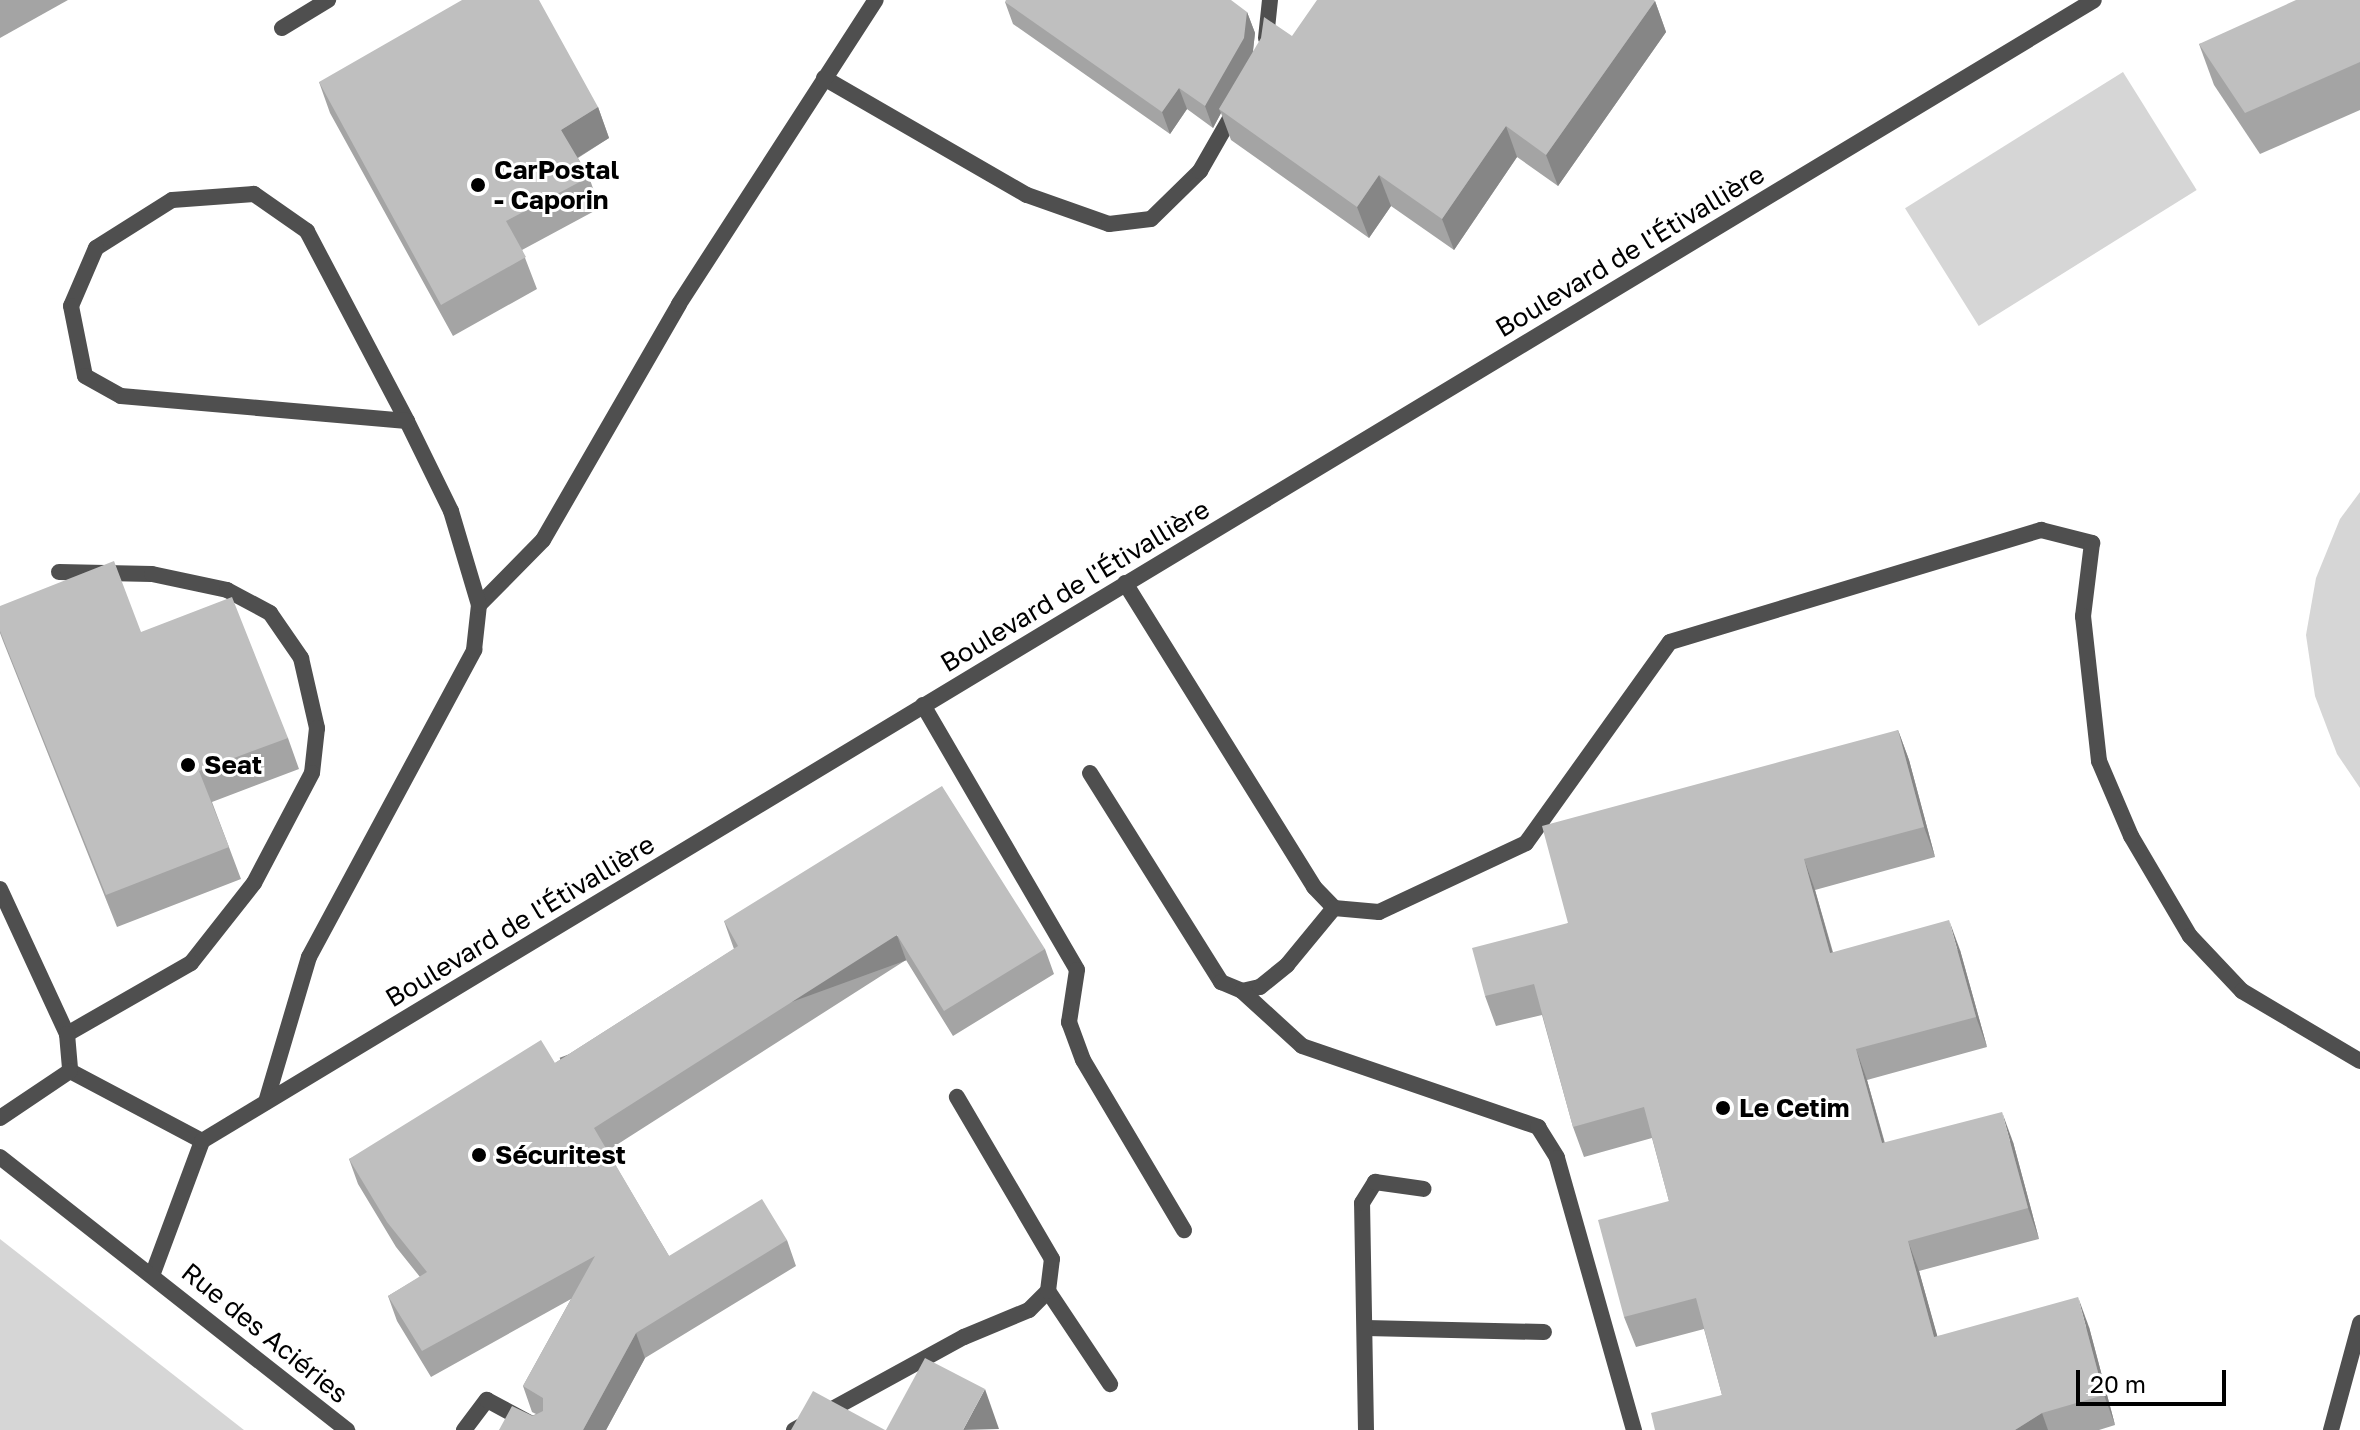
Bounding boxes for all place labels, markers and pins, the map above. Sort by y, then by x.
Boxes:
place label: CarPostal - Caporin [494,154,619,216]
marker: CarPostal - Caporin [469,176,487,194]
place label: Seat [204,749,262,781]
marker: Seat [179,756,197,774]
place label: Le Cetim [1739,1092,1850,1124]
marker: Le Cetim [1714,1099,1732,1117]
place label: Sécuritest [495,1139,626,1171]
marker: Sécuritest [470,1146,488,1164]

